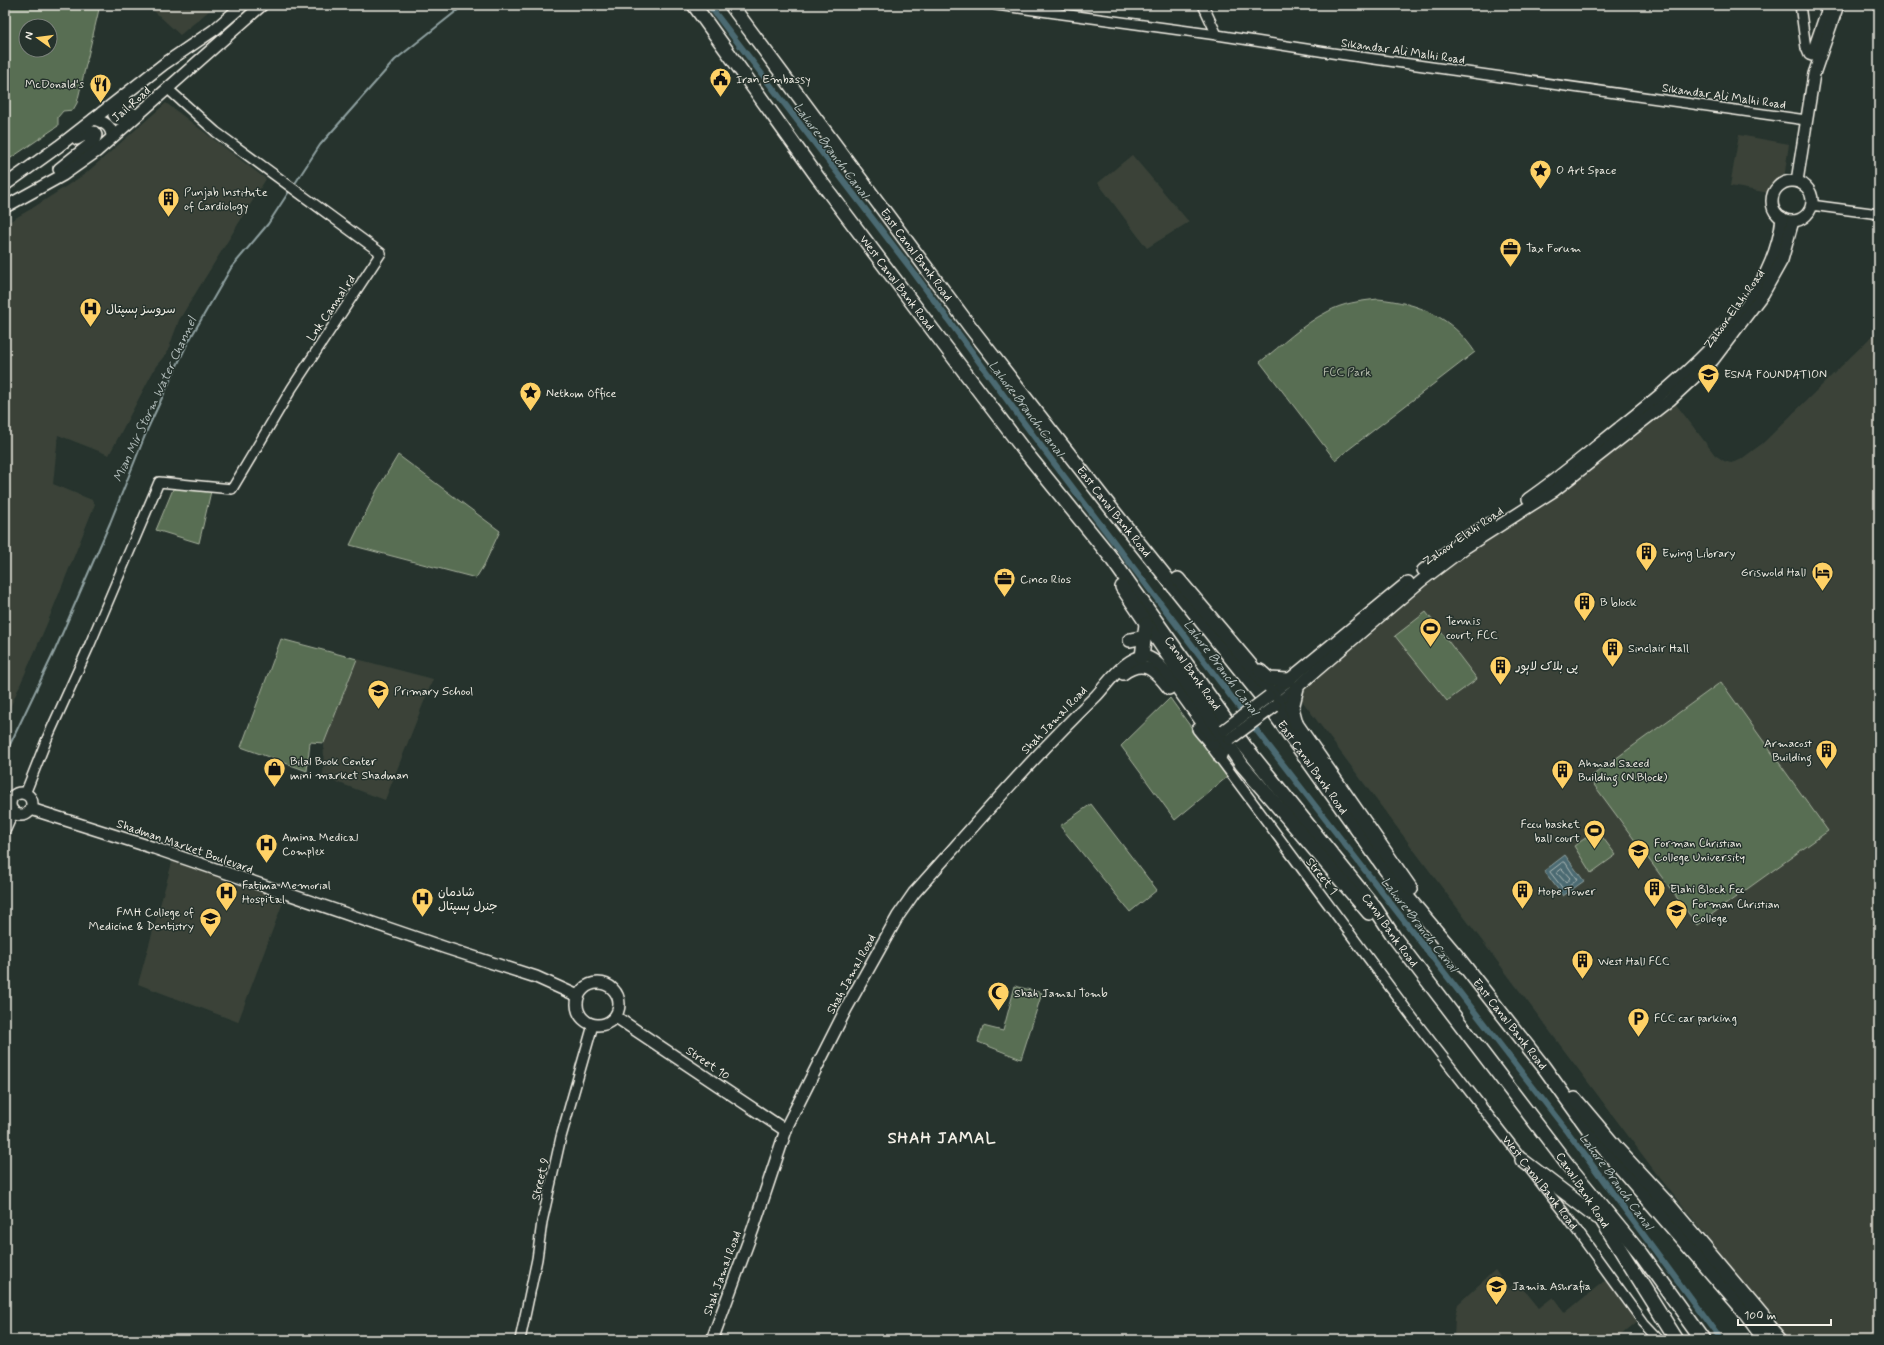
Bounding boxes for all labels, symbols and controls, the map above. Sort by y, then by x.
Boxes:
north arrow [18,18,58,58]
text: N [22,31,37,41]
street label: Sikandar Ali Malhi Road [1340,35,1466,69]
public building icon: Iran Embassy [707,66,733,99]
restaurant icon: McDonald's [87,71,113,104]
place label: Iran Embassy [736,72,811,88]
place label: McDonald's [25,77,85,93]
street label: Sikandar Ali Malhi Road [1661,80,1787,114]
street label: Jail Road [109,83,155,126]
water label: Lahore Branch Canal [789,100,874,204]
place icon: O Art Space [1527,157,1553,190]
place label: O Art Space [1556,163,1616,179]
place label: Punjab Institute of Cardiology [184,185,268,215]
building icon: Punjab Institute of Cardiology [155,186,181,219]
street label: East Canal Bank Road [876,206,955,305]
street label: West Canal Bank Road [855,232,937,334]
office icon: Tax Forum [1498,235,1524,268]
place label: Tax Forum [1526,241,1581,257]
street label: Zahoor Elahi Road [1701,267,1769,352]
street label: Lnk Cannal rd [304,272,360,345]
hospital icon: سروسز ہسپتال [77,296,103,329]
place label: سروسز ہسپتال [106,302,176,318]
water label: Mian Mir Storm Water Channel [110,314,202,485]
water label: Lahore Branch Canal [984,358,1069,462]
school or university icon: ESNA FOUNDATION [1695,361,1721,394]
park label: FCC Park [1323,365,1371,381]
place label: ESNA FOUNDATION [1724,367,1827,383]
place icon: Netkom Office [518,380,544,413]
place label: Netkom Office [546,386,617,402]
street label: East Canal Bank Road [1072,463,1154,561]
street label: Zahoor Elahi Road [1420,504,1507,570]
building icon: Ewing Library [1633,540,1659,573]
place label: Ewing Library [1662,546,1735,562]
hotel icon: Griswold Hall [1809,559,1835,592]
place label: Griswold Hall [1741,565,1806,581]
office icon: Cinco Rios [992,566,1018,599]
place label: Cinco Rios [1020,572,1071,588]
building icon: B block [1571,589,1597,622]
place label: B block [1600,595,1637,611]
place label: Tennis court, FCC [1446,614,1498,644]
sports icon: Tennis court, FCC [1417,615,1443,648]
water label: Lahore Branch Canal [1179,617,1264,721]
street label: Canal Bank Road [1160,633,1224,714]
building icon: Sinclair Hall [1599,635,1625,668]
place label: Sinclair Hall [1628,641,1689,657]
building icon: پی بلاک لاہور [1488,653,1514,686]
place label: پی بلاک لاہور [1515,659,1578,675]
school or university icon: Primary School [366,678,392,711]
street label: Shah Jamal Road [1018,683,1091,758]
place label: Primary School [394,684,473,700]
street label: East Canal Bank Road [1273,718,1351,818]
place label: Armacost Building [1764,736,1813,767]
building icon: Armacost Building [1814,737,1840,770]
place label: Bilal Book Center mini market Shadman [290,754,409,784]
shop icon: Bilal Book Center mini market Shadman [262,755,288,788]
place label: Ahmad Saeed Building (N.Block) [1578,756,1668,787]
building icon: Ahmad Saeed Building (N.Block) [1550,757,1576,790]
street label: Shadman Market Boulevard [114,816,255,878]
place label: Fccu basket ball court [1520,817,1580,847]
sports icon: Fccu basket ball court [1582,818,1608,851]
place label: Amina Medical Complex [282,830,358,860]
hospital icon: Amina Medical Complex [254,831,280,864]
place label: Forman Christian College University [1654,836,1745,866]
school or university icon: Forman Christian College University [1625,837,1651,870]
street label: Street 1 [1302,855,1341,898]
water label: Lahore Branch Canal [1377,874,1463,978]
building icon: Elahi Block Fcc [1641,876,1667,909]
place label: Fatima Memorial Hospital [242,878,331,908]
building icon: Hope Tower [1510,878,1536,911]
hospital icon: Fatima Memorial Hospital [214,879,240,912]
place label: Elahi Block Fcc [1670,882,1744,898]
place label: Hope Tower [1538,884,1595,900]
place label: شادمان جنرل ہسپتال [438,885,498,915]
hospital icon: شادمان جنرل ہسپتال [409,886,435,919]
street label: Canal Bank Road [1357,890,1421,971]
place label: Forman Christian College [1692,897,1779,927]
school or university icon: Forman Christian College [1664,898,1690,931]
place label: FMH College of Medicine & Dentistry [89,905,194,935]
school or university icon: FMH College of Medicine & Dentistry [197,906,223,939]
street label: Shah Jamal Road [823,932,880,1017]
building icon: West Hall FCC [1569,948,1595,981]
place label: West Hall FCC [1598,954,1670,970]
street label: East Canal Bank Road [1468,976,1550,1074]
mosque icon: Shah Jamal Tomb [986,980,1012,1013]
place label: Shah Jamal Tomb [1014,986,1108,1002]
parking icon: FCC car parking [1626,1005,1652,1038]
place label: FCC car parking [1654,1011,1737,1027]
street label: Street 10 [682,1043,733,1084]
district label: SHAH JAMAL [888,1128,996,1149]
water label: Lahore Branch Canal [1575,1130,1658,1236]
street label: West Canal Bank Road [1498,1132,1581,1233]
street label: Canal Bank Road [1552,1150,1613,1232]
street label: Street 9 [528,1156,554,1202]
street label: Shah Jamal Road [700,1229,746,1318]
school or university icon: Jamia Ashrafia [1484,1273,1510,1306]
place label: Jamia Ashrafia [1512,1279,1591,1295]
scale bar [1738,1301,1831,1327]
text: 100 m [1744,1308,1776,1324]

